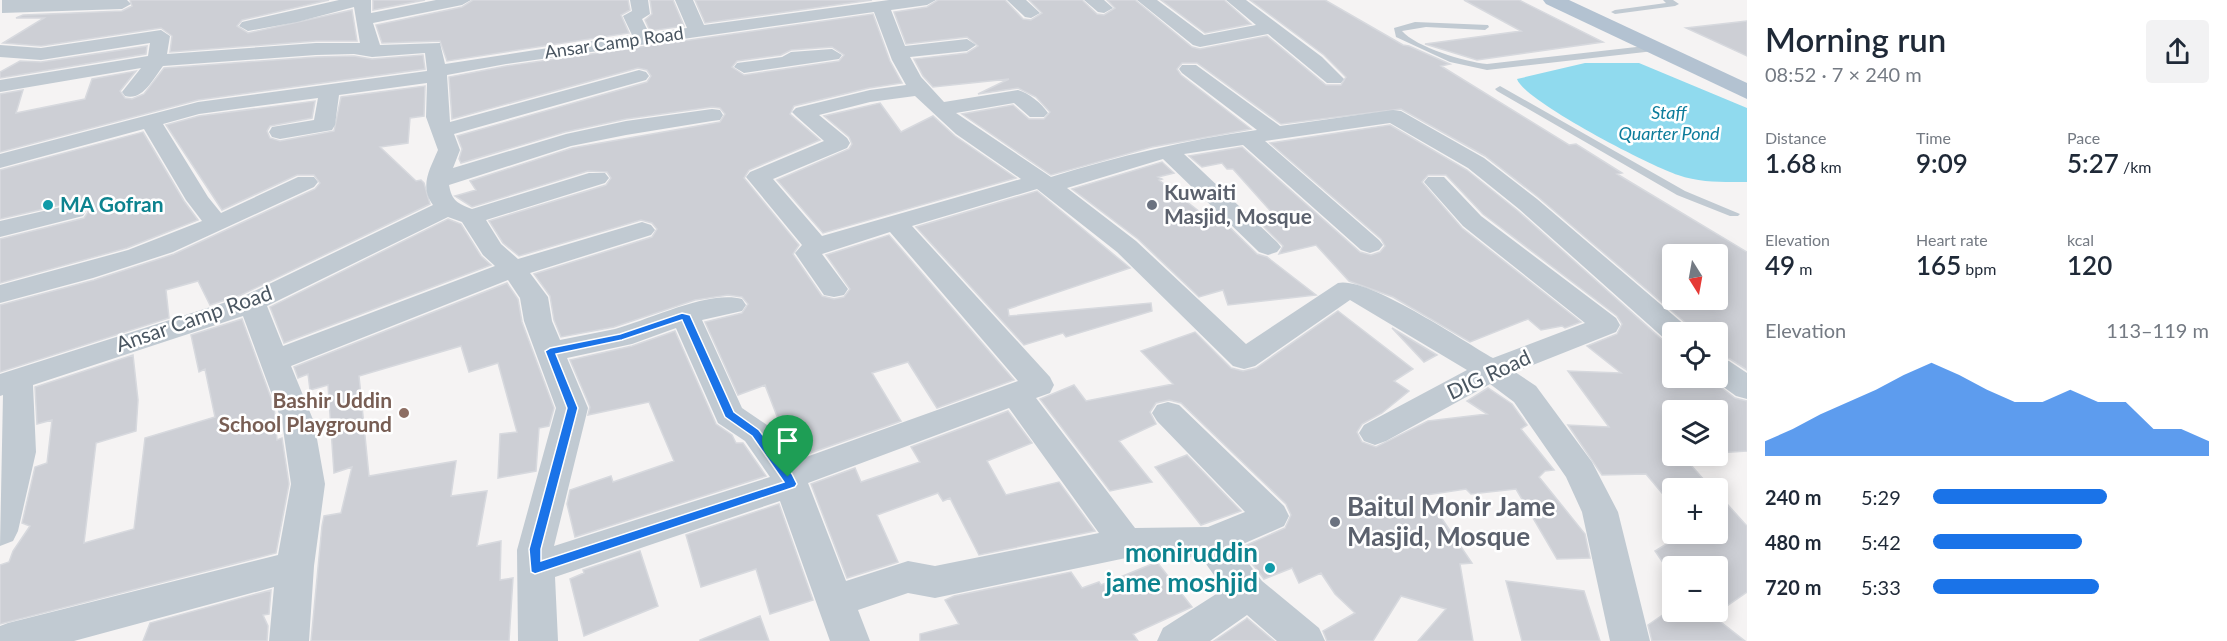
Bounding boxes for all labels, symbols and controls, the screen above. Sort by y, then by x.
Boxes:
text: Morning run [1765,19,1946,59]
button: share [2146,20,2209,83]
street label: Ansar Camp Road [543,21,685,63]
text: 08:52 · 7 × 240 m [1765,62,1922,86]
water label: Staff Quarter Pond [1618,101,1720,144]
text: Distance [1765,128,1826,147]
text: Time [1916,128,1951,147]
text: Pace [2067,128,2100,147]
text: 1.68 [1765,147,1816,179]
text: 9:09 [1916,147,1968,179]
text: 5:27 [2067,147,2119,179]
text: km [1816,157,1842,176]
text: /km [2119,157,2151,176]
place label: Kuwaiti Masjid, Mosque [1164,179,1312,228]
place label: MA Gofran [60,191,163,216]
marker: MA Gofran [41,198,55,212]
marker: Kuwaiti Masjid, Mosque [1145,198,1159,212]
text: Elevation [1765,230,1830,249]
text: Heart rate [1916,230,1988,249]
text: kcal [2067,230,2094,249]
north arrow [1662,244,1728,310]
map controls [1662,244,1728,622]
text: 49 [1765,249,1795,281]
text: 165 [1916,249,1961,281]
text: 120 [2067,249,2112,281]
text: m [1795,259,1812,278]
text: bpm [1961,259,1996,278]
street label: Ansar Camp Road [112,279,275,356]
text: Elevation [1765,318,1846,342]
text: 113–119 m [2106,318,2209,342]
button: locate [1662,322,1728,388]
street label: DIG Road [1443,343,1534,404]
place label: Bashir Uddin School Playground [218,387,392,436]
button: layers [1662,400,1728,466]
marker: Bashir Uddin School Playground [397,406,411,420]
pin [762,415,813,477]
icon: arrive [771,424,804,457]
button: + [1662,478,1728,544]
text: 240 m [1765,485,1821,509]
text: 5:29 [1861,485,1901,509]
place label: Baitul Monir Jame Masjid, Mosque [1347,490,1556,552]
marker: Baitul Monir Jame Masjid, Mosque [1328,515,1342,529]
text: 480 m [1765,530,1821,554]
text: 5:42 [1861,530,1901,554]
place label: moniruddin jame moshjid [1104,536,1258,598]
button: − [1662,556,1728,622]
marker: moniruddin jame moshjid [1263,561,1277,575]
text: 720 m [1765,575,1821,599]
text: 5:33 [1861,575,1901,599]

